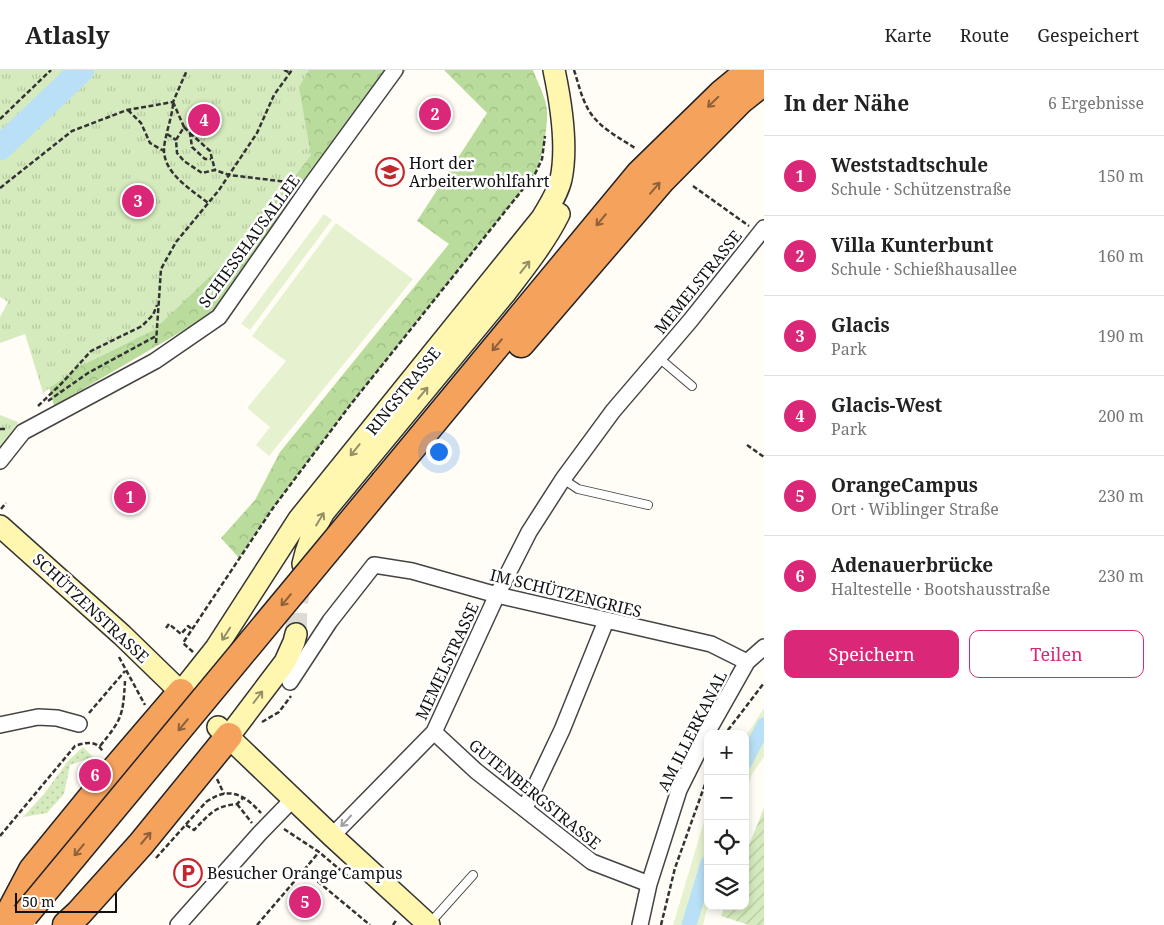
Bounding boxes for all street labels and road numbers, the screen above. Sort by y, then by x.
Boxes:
street label: SCHIESSHAUSALLEE [193,170,305,312]
street label: MEMELSTRASSE [649,226,747,338]
street label: RINGSTRASSE [361,342,445,440]
street label: SCHÜTZENSTRASSE [28,548,154,668]
street label: IM SCHÜTZENGRIES [488,563,644,623]
street label: MEMELSTRASSE [410,599,484,723]
street label: AM ILLERKANAL [652,667,732,795]
street label: GUTENBERGSTRASSE [464,734,606,854]

